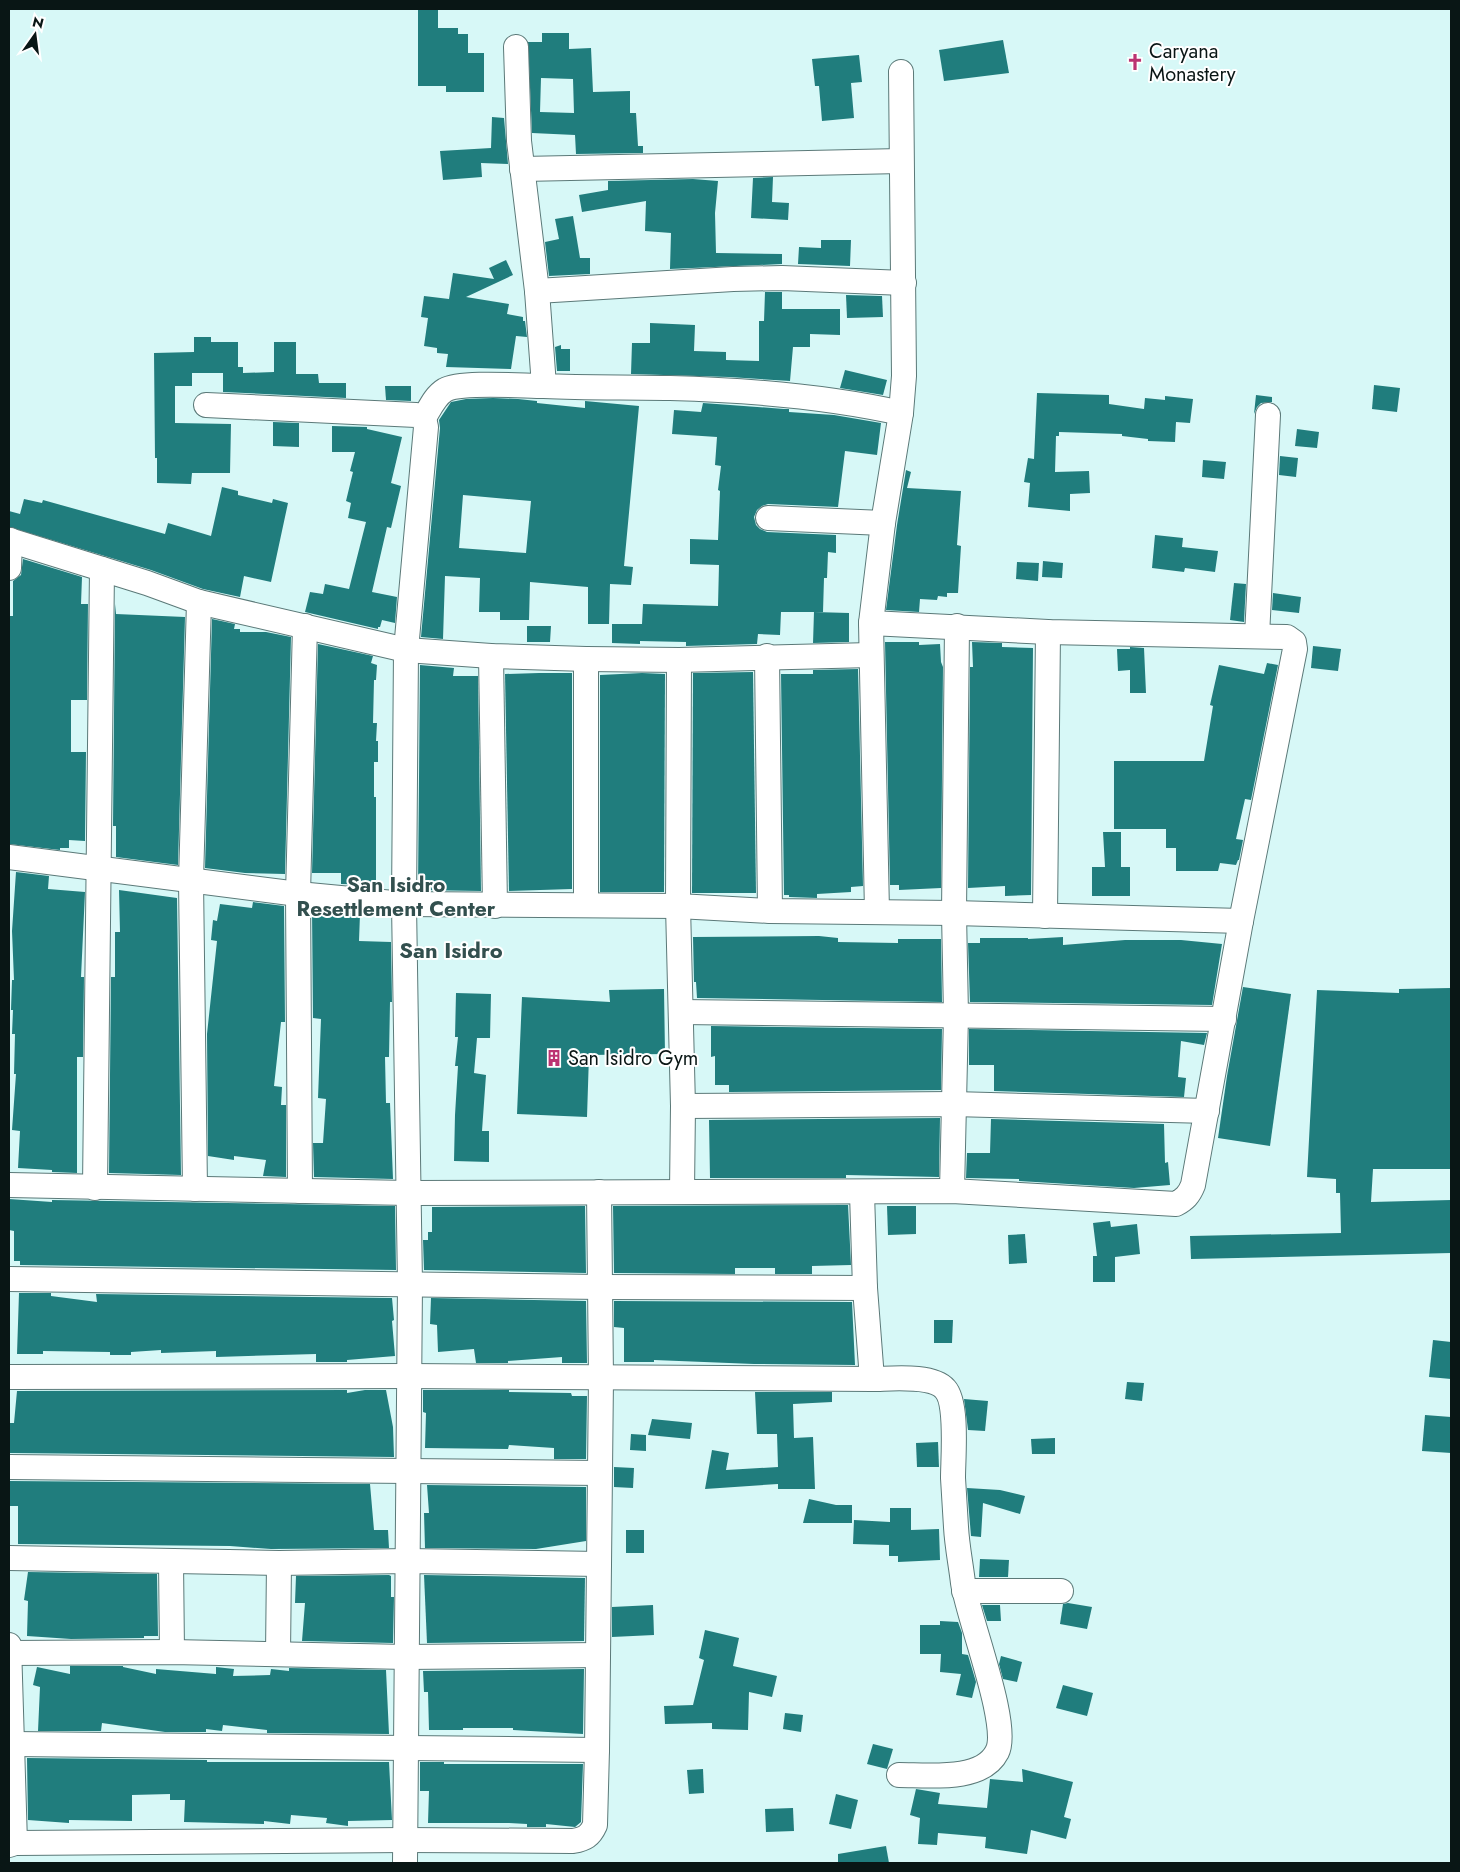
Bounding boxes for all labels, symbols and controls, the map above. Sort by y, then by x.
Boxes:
north arrow [10,10,60,60]
text: N [30,11,46,33]
place label: Caryana Monastery [1149,37,1236,89]
church icon: Caryana Monastery [1125,52,1145,72]
district label: San Isidro Resettlement Center [297,870,496,924]
district label: San Isidro [399,934,503,966]
place label: San Isidro Gym [568,1044,698,1073]
building icon: San Isidro Gym [544,1048,564,1068]

